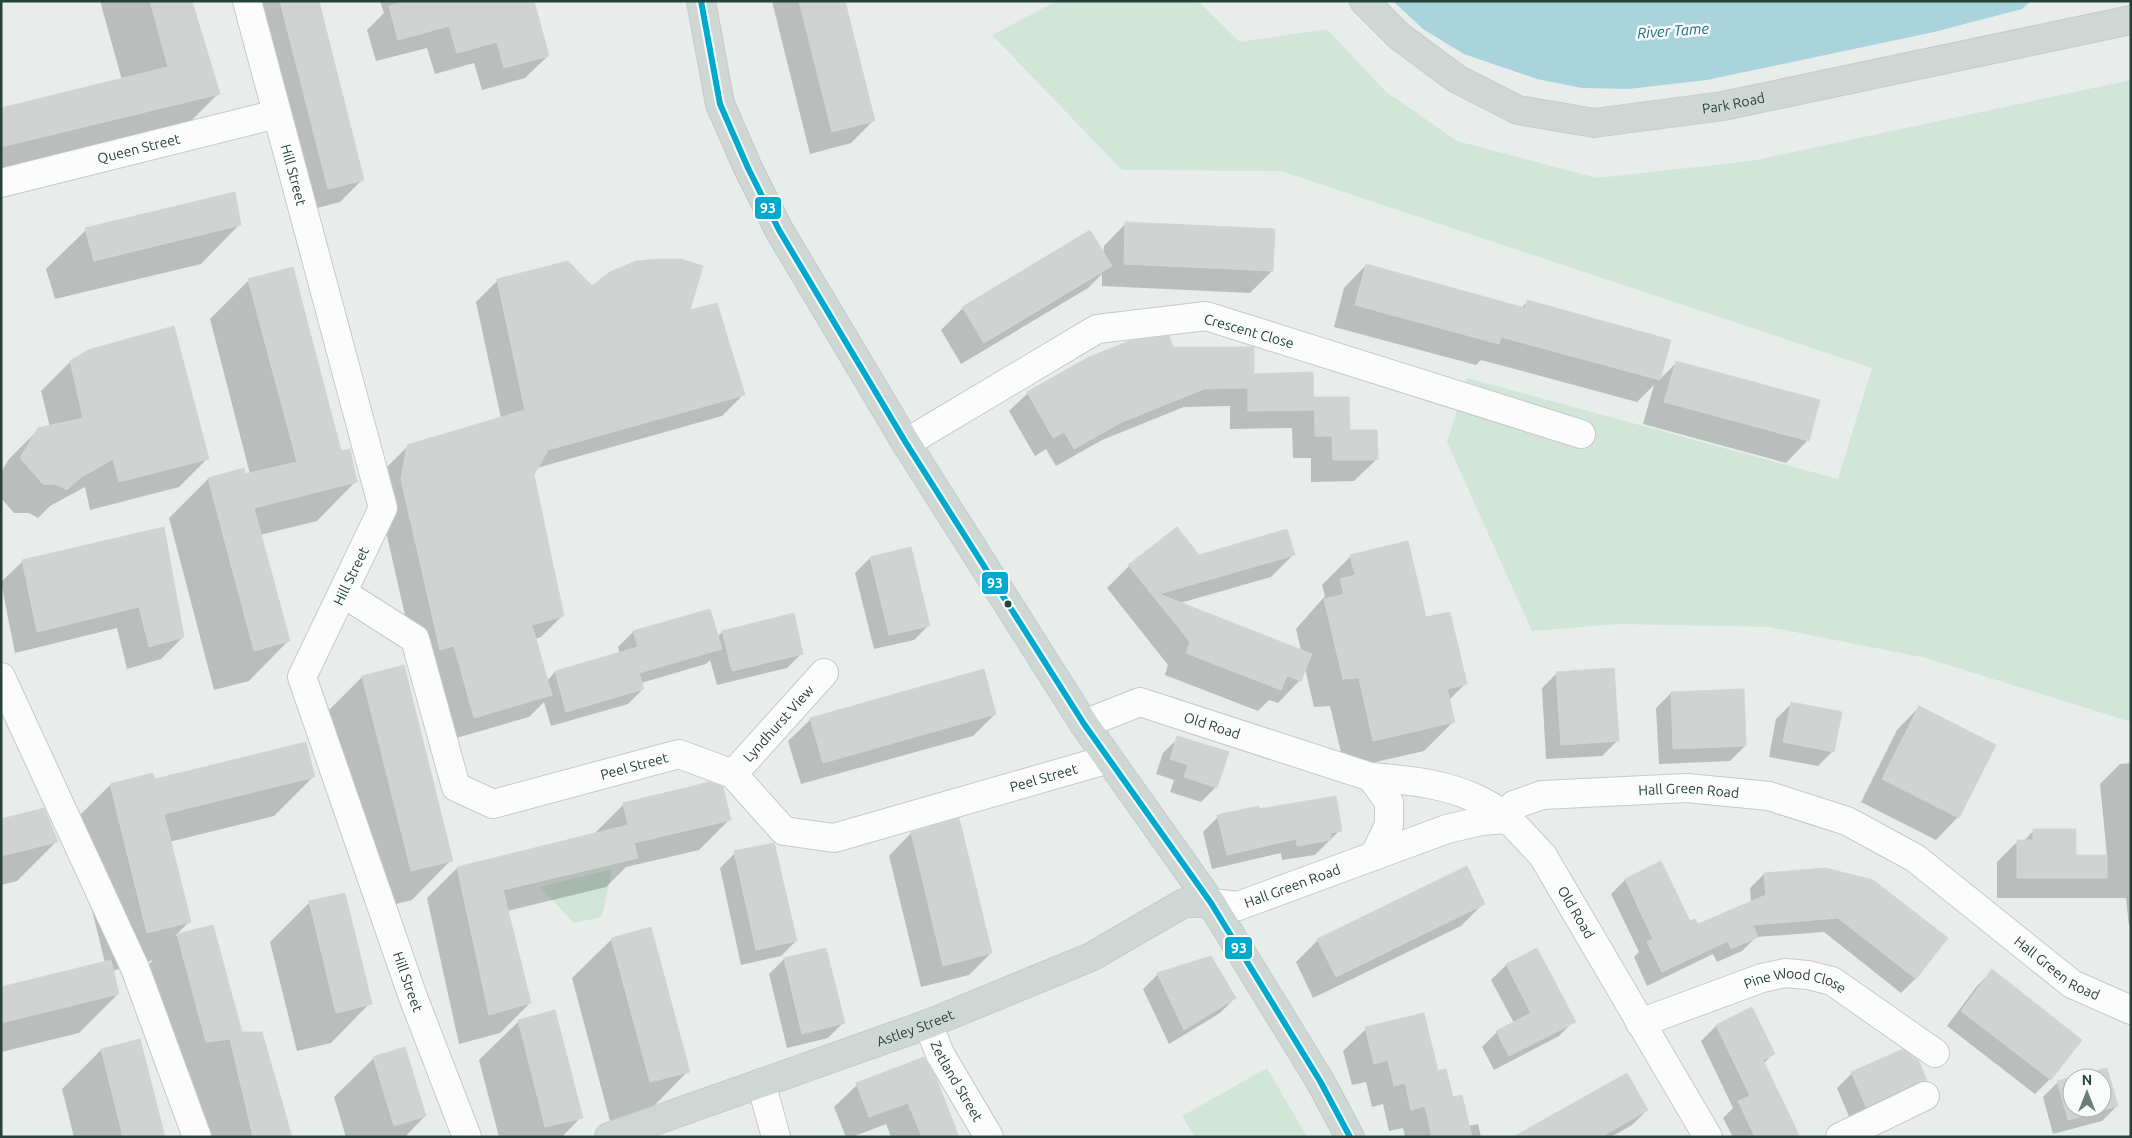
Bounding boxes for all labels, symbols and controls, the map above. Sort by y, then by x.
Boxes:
water label: River Tame [1636,19,1710,41]
street label: Park Road [1701,89,1766,117]
street label: Queen Street [96,130,182,167]
street label: Hill Street [278,142,310,208]
line badge: 93 [754,196,782,220]
text: 93 [760,200,776,216]
street label: Crescent Close [1202,311,1296,351]
street label: Hill Street [330,544,372,608]
line badge: 93 [981,571,1009,595]
text: 93 [987,575,1003,591]
unlabelled marker [1003,599,1013,609]
street label: Lyndhurst View [740,682,817,765]
street label: Old Road [1182,709,1242,742]
street label: Peel Street [599,749,670,783]
street label: Peel Street [1008,760,1080,795]
street label: Hall Green Road [1638,780,1740,801]
street label: Hall Green Road [1242,861,1342,911]
street label: Old Road [1554,883,1598,941]
street label: Hall Green Road [2011,933,2102,1003]
line badge: 93 [1224,936,1253,960]
text: 93 [1231,940,1247,956]
street label: Hill Street [390,950,426,1015]
street label: Pine Wood Close [1742,965,1849,996]
street label: Astley Street [874,1006,957,1050]
street label: Zetland Street [928,1038,986,1125]
north arrow [2062,1068,2112,1118]
text: N [2082,1072,2092,1088]

